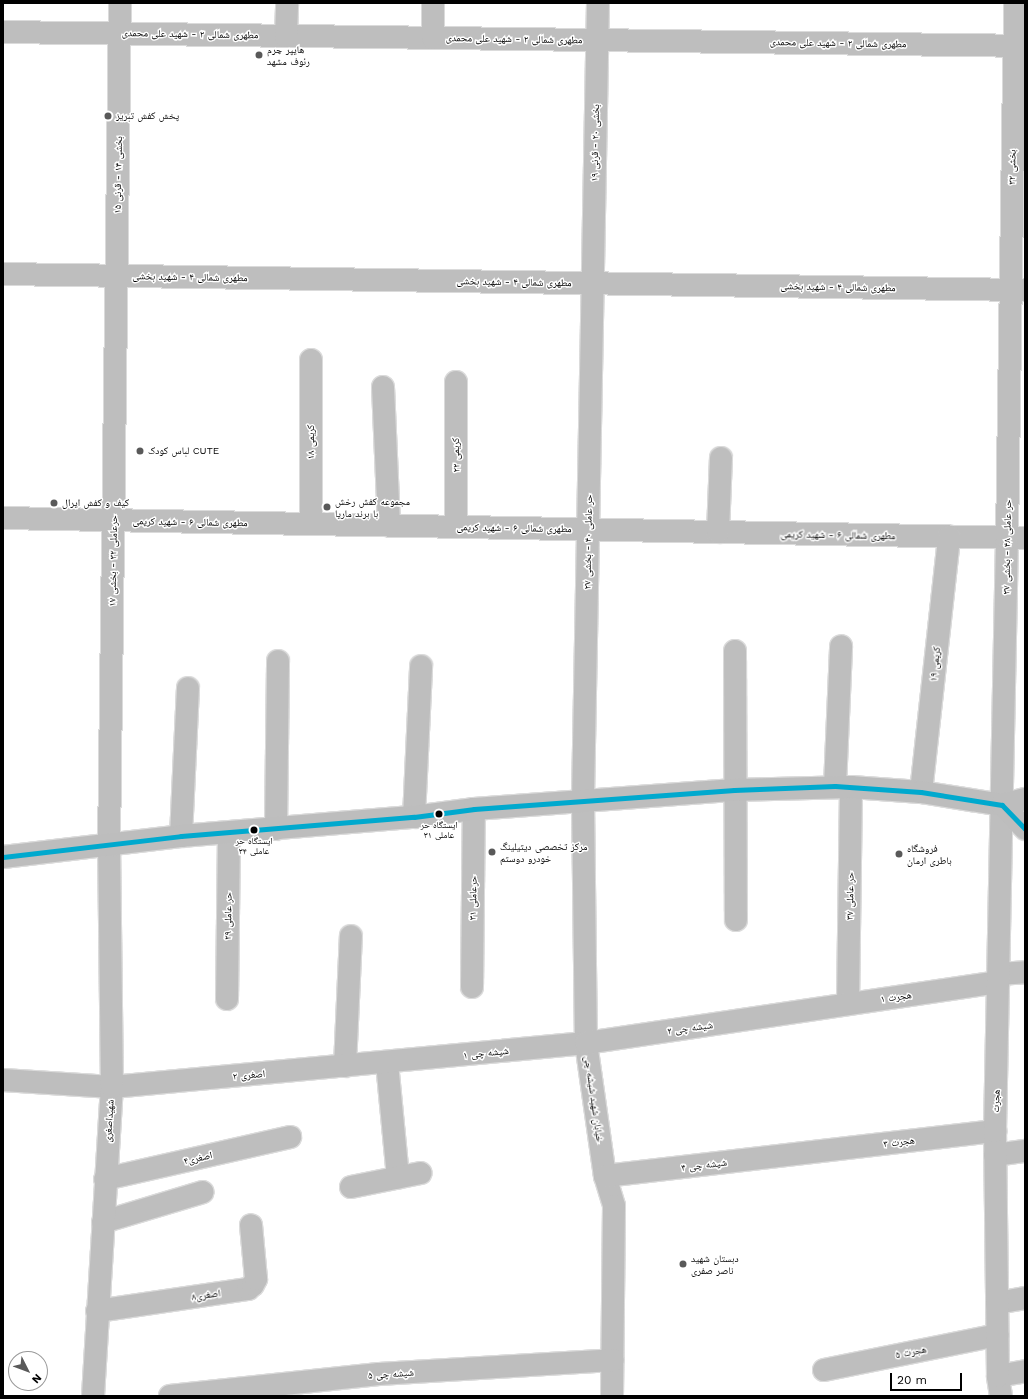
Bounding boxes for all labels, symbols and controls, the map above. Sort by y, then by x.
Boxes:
street label: مطهری شمالی ۲ - شهید علی محمدی [122,27,258,41]
street label: مطهری شمالی ۲ - شهید علی محمدی [446,32,582,46]
street label: مطهری شمالی ۲ - شهید علی محمدی [770,36,906,50]
place label: هایپر چرم رئوف مشهد [267,43,310,66]
marker: هایپر چرم رئوف مشهد [254,50,264,60]
street label: بخشی ۲۰ - قرنی ۱۹ [588,104,602,182]
place label: پخش کفش تبریز [116,110,179,122]
marker: پخش کفش تبریز [103,111,113,121]
street label: بخشی ۱۴ - قرنی ۱۵ [111,136,125,214]
street label: بخشی ۳۲ [1006,149,1018,185]
street label: مطهری شمالی ۴ - شهید بخشی [132,270,248,284]
street label: مطهری شمالی ۴ - شهید بخشی [456,275,572,289]
street label: مطهری شمالی ۴ - شهید بخشی [780,280,896,294]
street label: کریمی ۱۸ [305,424,317,460]
street label: کریمی ۲۲ [450,437,462,473]
place label: لباس کودک CUTE [148,445,219,457]
marker: لباس کودک CUTE [135,446,145,456]
street label: حر عاملی ۴۰ - بخشی ۲۷ [581,494,595,590]
place label: مجموعه کفش رخش با برند ماریا [335,495,410,518]
place label: کیف و کفش ایرال [62,497,129,509]
marker: کیف و کفش ایرال [49,498,59,508]
street label: حر عاملی ۴۸ - بخشی ۳۷ [1000,499,1014,595]
marker: مجموعه کفش رخش با برند ماریا [322,502,332,512]
street label: حرعاملی ۳۲ - بخشی ۱۷ [106,515,120,607]
street label: مطهری شمالی ۶ - شهید کریمی [132,515,248,529]
street label: مطهری شمالی ۶ - شهید کریمی [456,521,572,535]
street label: مطهری شمالی ۶ - شهید کریمی [780,528,896,542]
street label: کریمی ۱۹ [927,646,943,682]
marker: ایستگاه حر عاملی ۳۱ [434,809,444,819]
place label: ایستگاه حر عاملی ۳۱ [421,820,457,841]
marker: ایستگاه حر عاملی ۳۴ [249,825,259,835]
place label: ایستگاه حر عاملی ۳۴ [236,836,272,857]
place label: مرکز تخصصی دیتیلینگ خودرو دوستم [500,840,588,864]
place label: فروشگاه باطری ارمان [907,842,952,866]
marker: مرکز تخصصی دیتیلینگ خودرو دوستم [487,847,497,857]
marker: فروشگاه باطری ارمان [894,849,904,859]
street label: حر عاملی ۳۷ [844,872,856,920]
street label: حرعاملی ۳۱ [467,876,479,920]
street label: حر عاملی ۲۹ [222,892,234,940]
street label: هجرت ۱ [880,989,912,1005]
street label: شیشه چی ۲ [666,1019,714,1037]
street label: شیشه چی ۱ [463,1045,509,1061]
street label: خیابان شهید شیشه چی [582,1055,606,1143]
street label: اصغری ۲ [232,1068,266,1082]
street label: هجرت [990,1089,1002,1113]
street label: شهیداصغری [102,1099,116,1143]
street label: هجرت ۳ [883,1134,915,1150]
street label: اصغری۴ [182,1149,214,1167]
street label: شیشه چی ۴ [681,1156,727,1174]
place label: دبستان شهید ناصر صفری [691,1252,739,1276]
marker: دبستان شهید ناصر صفری [678,1259,688,1269]
street label: اصغری۸ [191,1287,221,1303]
street label: هجرت ۵ [894,1343,928,1361]
north arrow [8,1351,48,1391]
scale bar [892,1365,964,1391]
street label: شیشه چی ۵ [368,1366,414,1382]
text: N [29,1371,44,1386]
text: 20 m [897,1373,927,1387]

